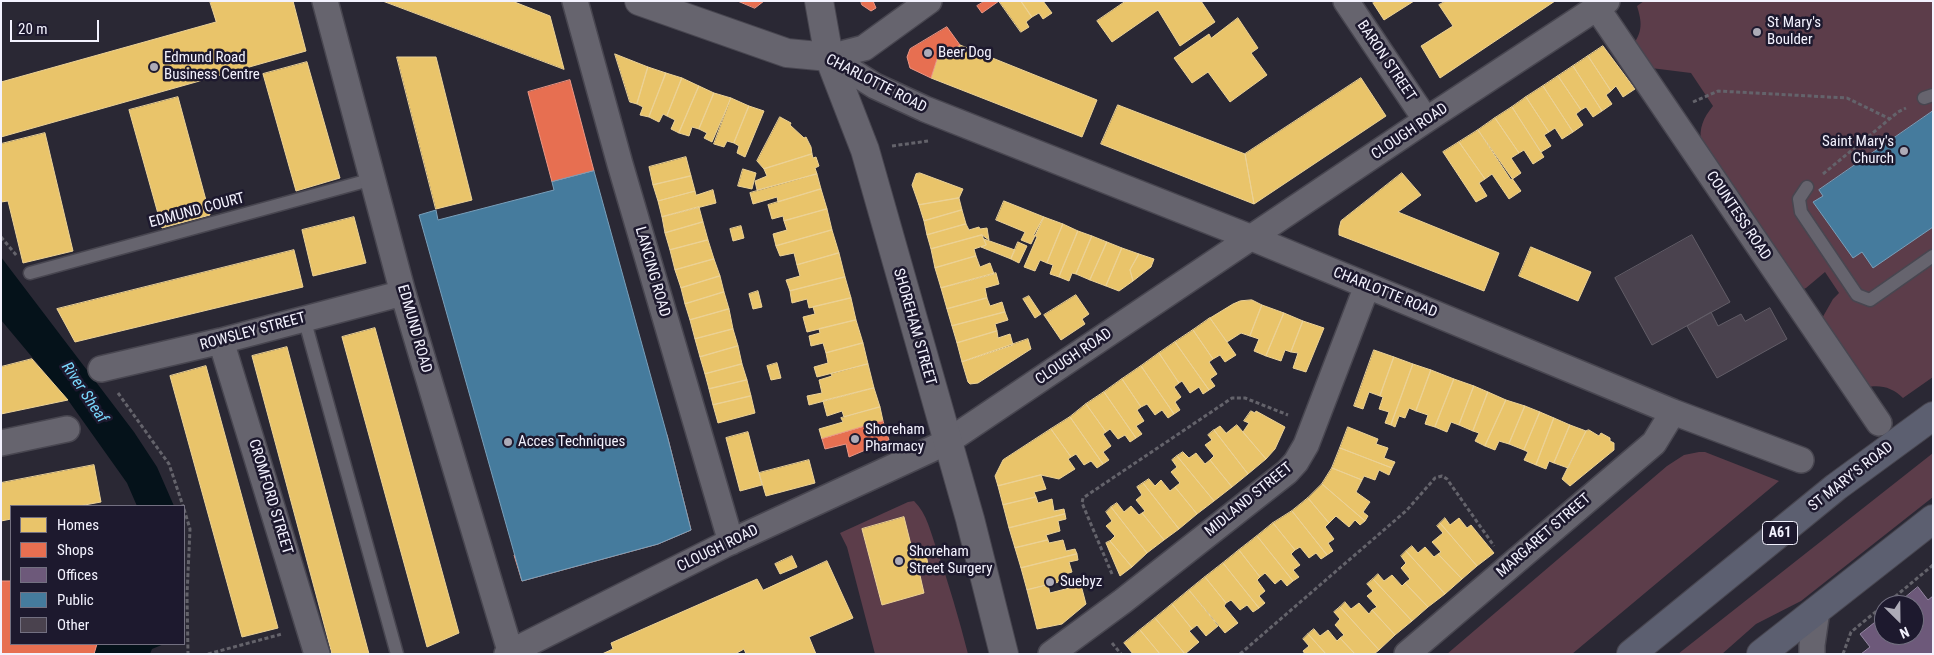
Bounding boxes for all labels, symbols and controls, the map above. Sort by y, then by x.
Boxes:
scale bar [12,10,101,42]
place label: St Mary's Boulder [1767,14,1821,49]
street label: BARON STREET [1353,17,1419,105]
text: 20 m [18,20,48,38]
marker: St Mary's Boulder [1751,26,1763,38]
place label: Beer Dog [938,44,992,62]
marker: Beer Dog [922,47,934,59]
place label: Edmund Road Business Centre [164,49,260,84]
street label: CHARLOTTE ROAD [823,51,929,117]
marker: Edmund Road Business Centre [148,61,160,73]
street label: CLOUGH ROAD [1368,100,1452,164]
place label: Saint Mary's Church [1822,133,1894,168]
marker: Saint Mary's Church [1898,145,1910,157]
street label: COUNTESS ROAD [1702,168,1774,264]
street label: EDMUND COURT [147,190,247,232]
street label: LANCING ROAD [631,225,673,319]
street label: CHARLOTTE ROAD [1330,264,1440,322]
street label: SHOREHAM STREET [889,266,939,388]
street label: EDMUND ROAD [393,283,435,375]
street label: ROWSLEY STREET [198,309,308,355]
street label: CLOUGH ROAD [1032,325,1116,389]
water label: River Sheaf [57,359,111,427]
place label: Shoreham Pharmacy [865,421,925,456]
place label: Acces Techniques [518,433,625,451]
marker: Shoreham Pharmacy [849,433,861,445]
marker: Acces Techniques [502,436,514,448]
street label: CROMFORD STREET [244,437,296,557]
street label: ST MARY'S ROAD [1805,438,1897,516]
street label: MIDLAND STREET [1202,459,1296,541]
street label: MARGARET STREET [1493,490,1595,582]
legend [10,505,185,645]
text: Homes [57,516,99,534]
street label: CLOUGH ROAD [674,522,762,576]
road number: A61 [1762,522,1798,544]
text: Shops [57,541,94,559]
place label: Shoreham Street Surgery [909,543,992,578]
marker: Shoreham Street Surgery [893,555,905,567]
text: Offices [57,566,98,584]
place label: Suebyz [1060,573,1102,591]
marker: Suebyz [1044,576,1056,588]
text: Public [57,591,94,609]
north arrow [1874,595,1924,645]
text: Other [57,616,89,634]
text: N [1897,624,1912,642]

